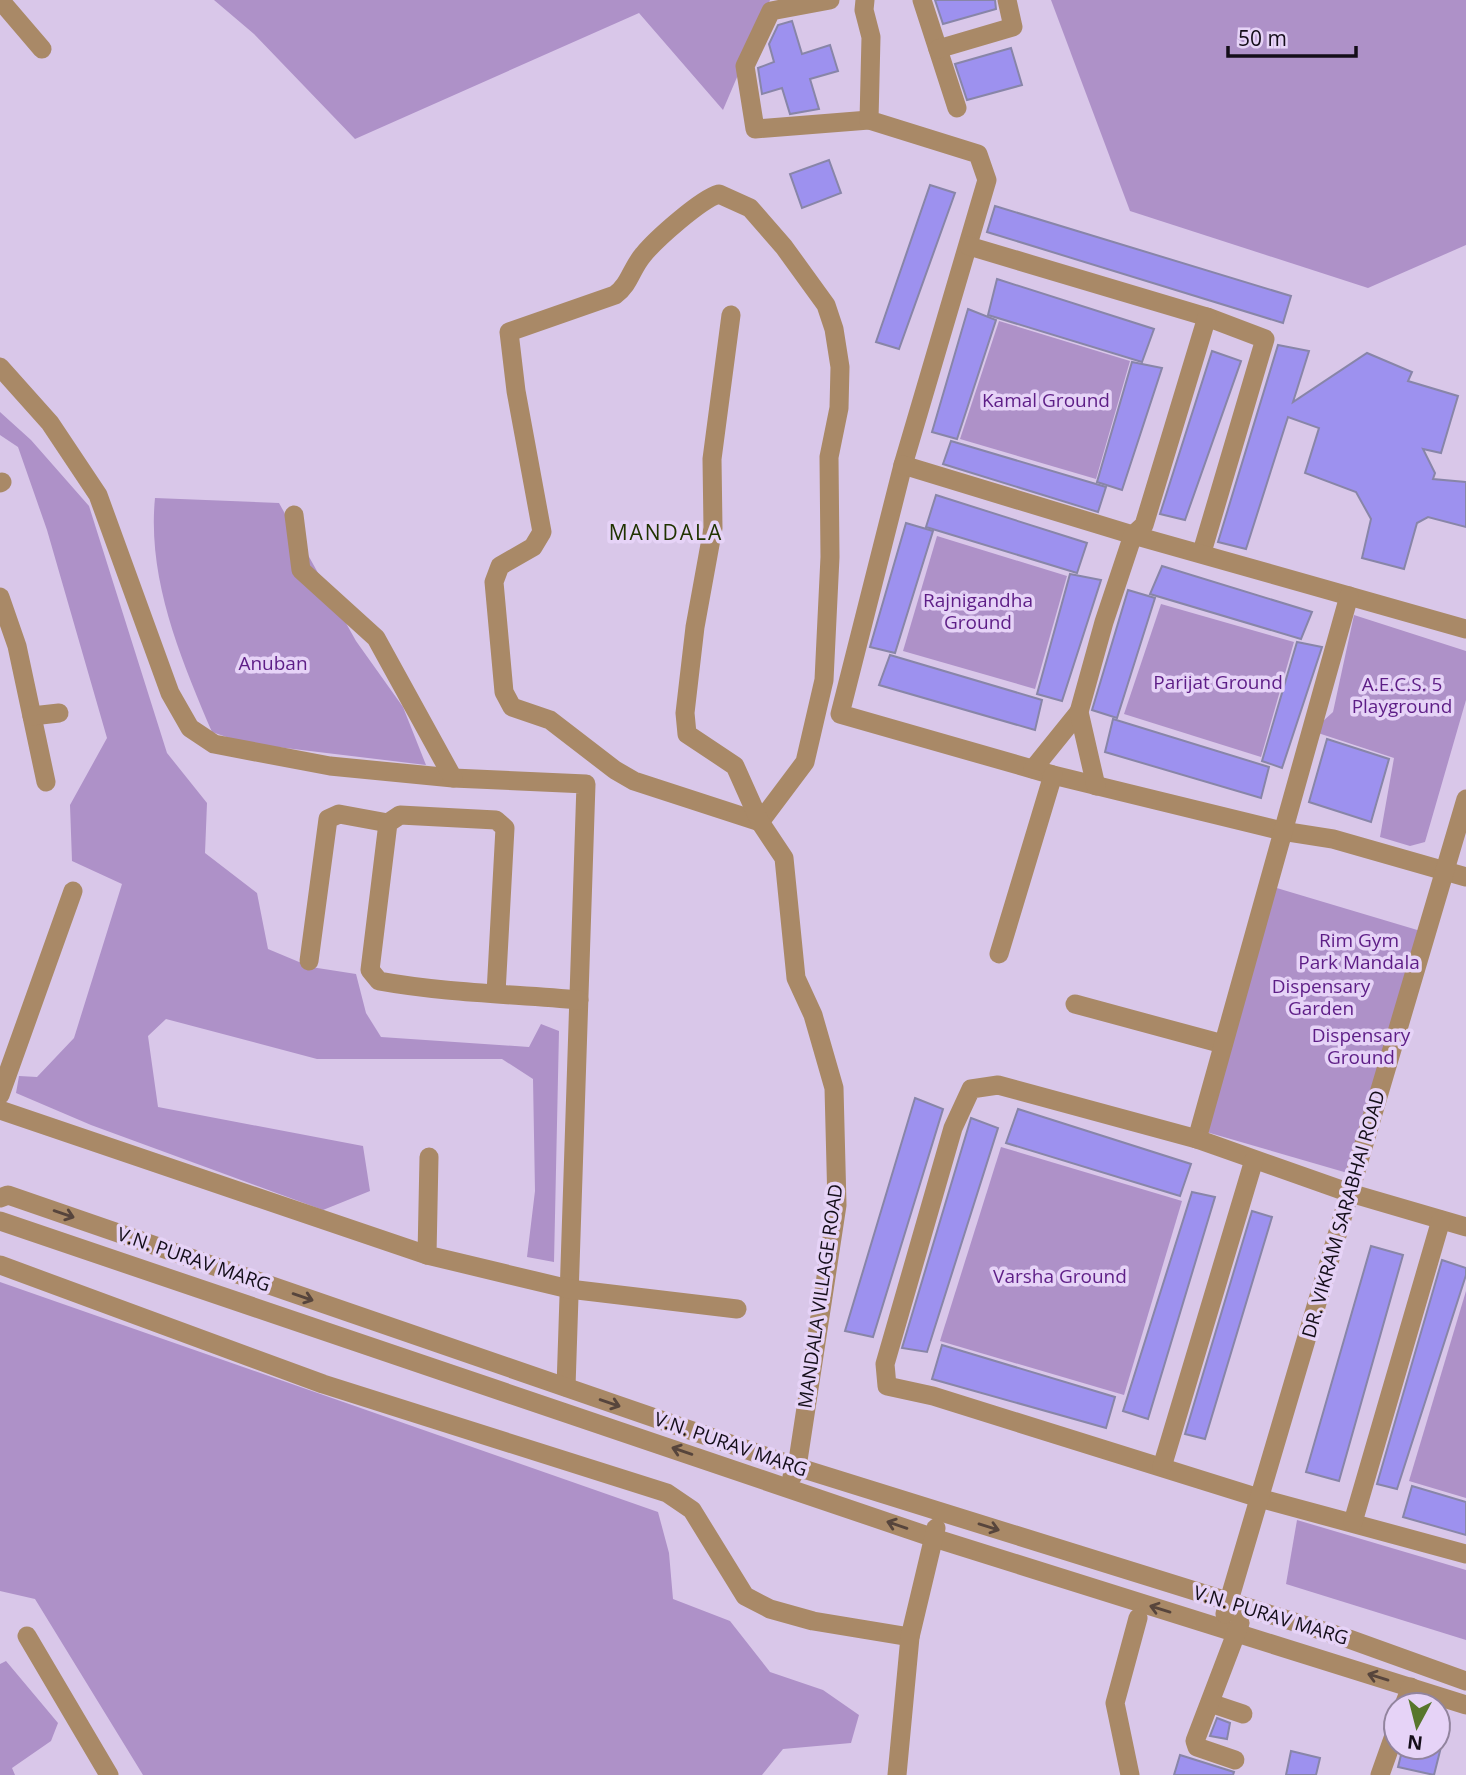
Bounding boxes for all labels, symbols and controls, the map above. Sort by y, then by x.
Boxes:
scale bar [1228,14,1356,58]
text: 50 m [1238,24,1287,52]
park label: Kamal Ground [982,387,1110,413]
district label: MANDALA [609,518,723,546]
park label: Rajnigandha Ground [923,587,1033,635]
park label: Anuban [238,650,308,676]
park label: Parijat Ground [1153,669,1283,695]
park label: A.E.C.S. 5 Playground [1352,671,1452,719]
park label: Rim Gym Park Mandala [1298,927,1420,975]
park label: Dispensary Garden [1272,973,1371,1021]
park label: Dispensary Ground [1312,1022,1411,1070]
street label: DR. VIKRAM SARABHAI ROAD [1295,1087,1391,1341]
street label: MANDALA VILLAGE ROAD [791,1182,849,1410]
one-way arrow [53,1209,75,1221]
street label: V.N. PURAV MARG [114,1221,274,1297]
park label: Varsha Ground [993,1263,1127,1289]
one-way arrow [291,1292,313,1304]
one-way arrow [599,1398,621,1410]
street label: V.N. PURAV MARG [651,1406,811,1482]
one-way arrow [671,1444,693,1456]
one-way arrow [886,1518,908,1531]
one-way arrow [978,1522,1000,1534]
street label: V.N. PURAV MARG [1190,1579,1352,1651]
one-way arrow [1150,1602,1172,1614]
one-way arrow [1367,1669,1389,1682]
north arrow [1382,1691,1452,1761]
text: N [1406,1729,1424,1757]

